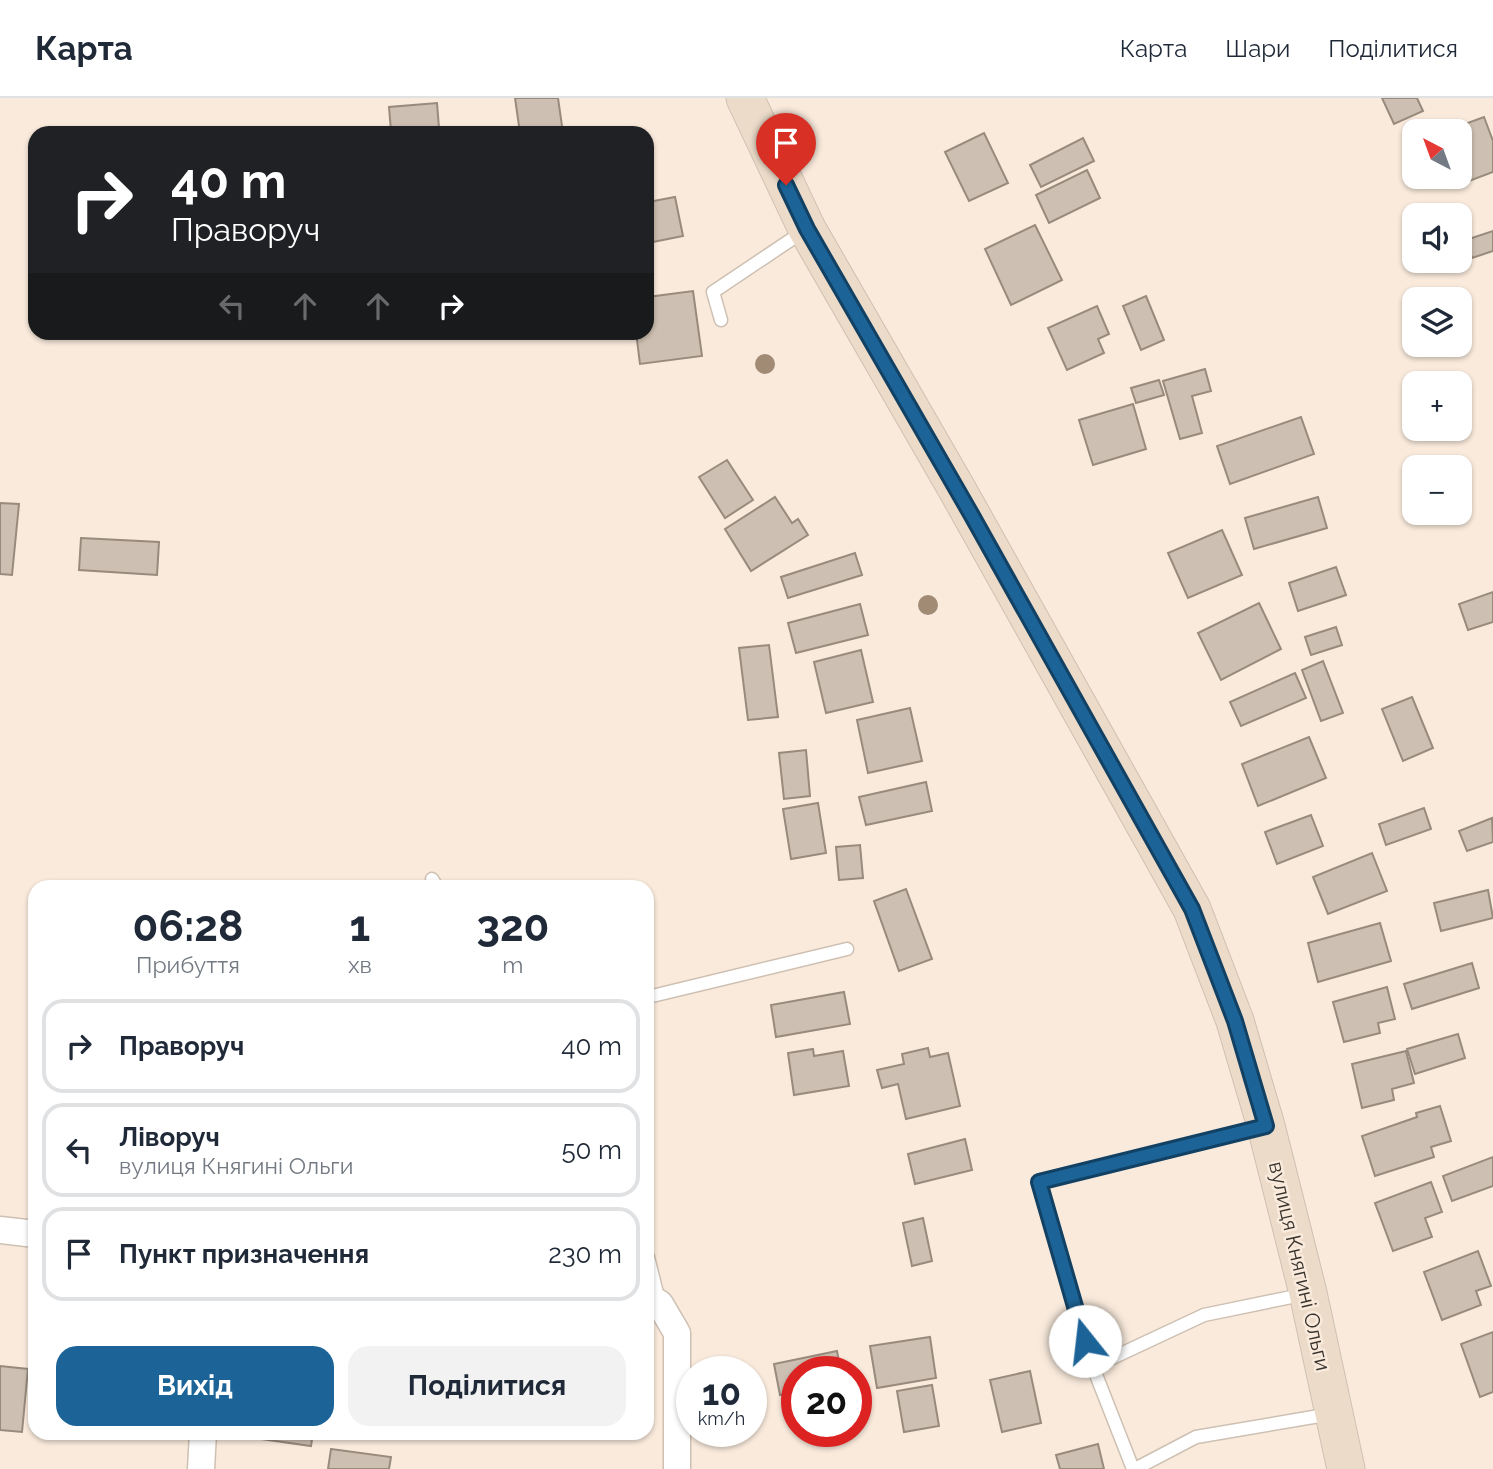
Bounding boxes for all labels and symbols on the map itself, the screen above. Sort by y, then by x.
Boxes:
pin [756,113,816,185]
north arrow [1402,119,1472,189]
street label: вулиця Княгині Ольги [1264,1159,1336,1373]
position arrow [1048,1304,1122,1378]
speed limit sign: 20 [781,1356,872,1447]

